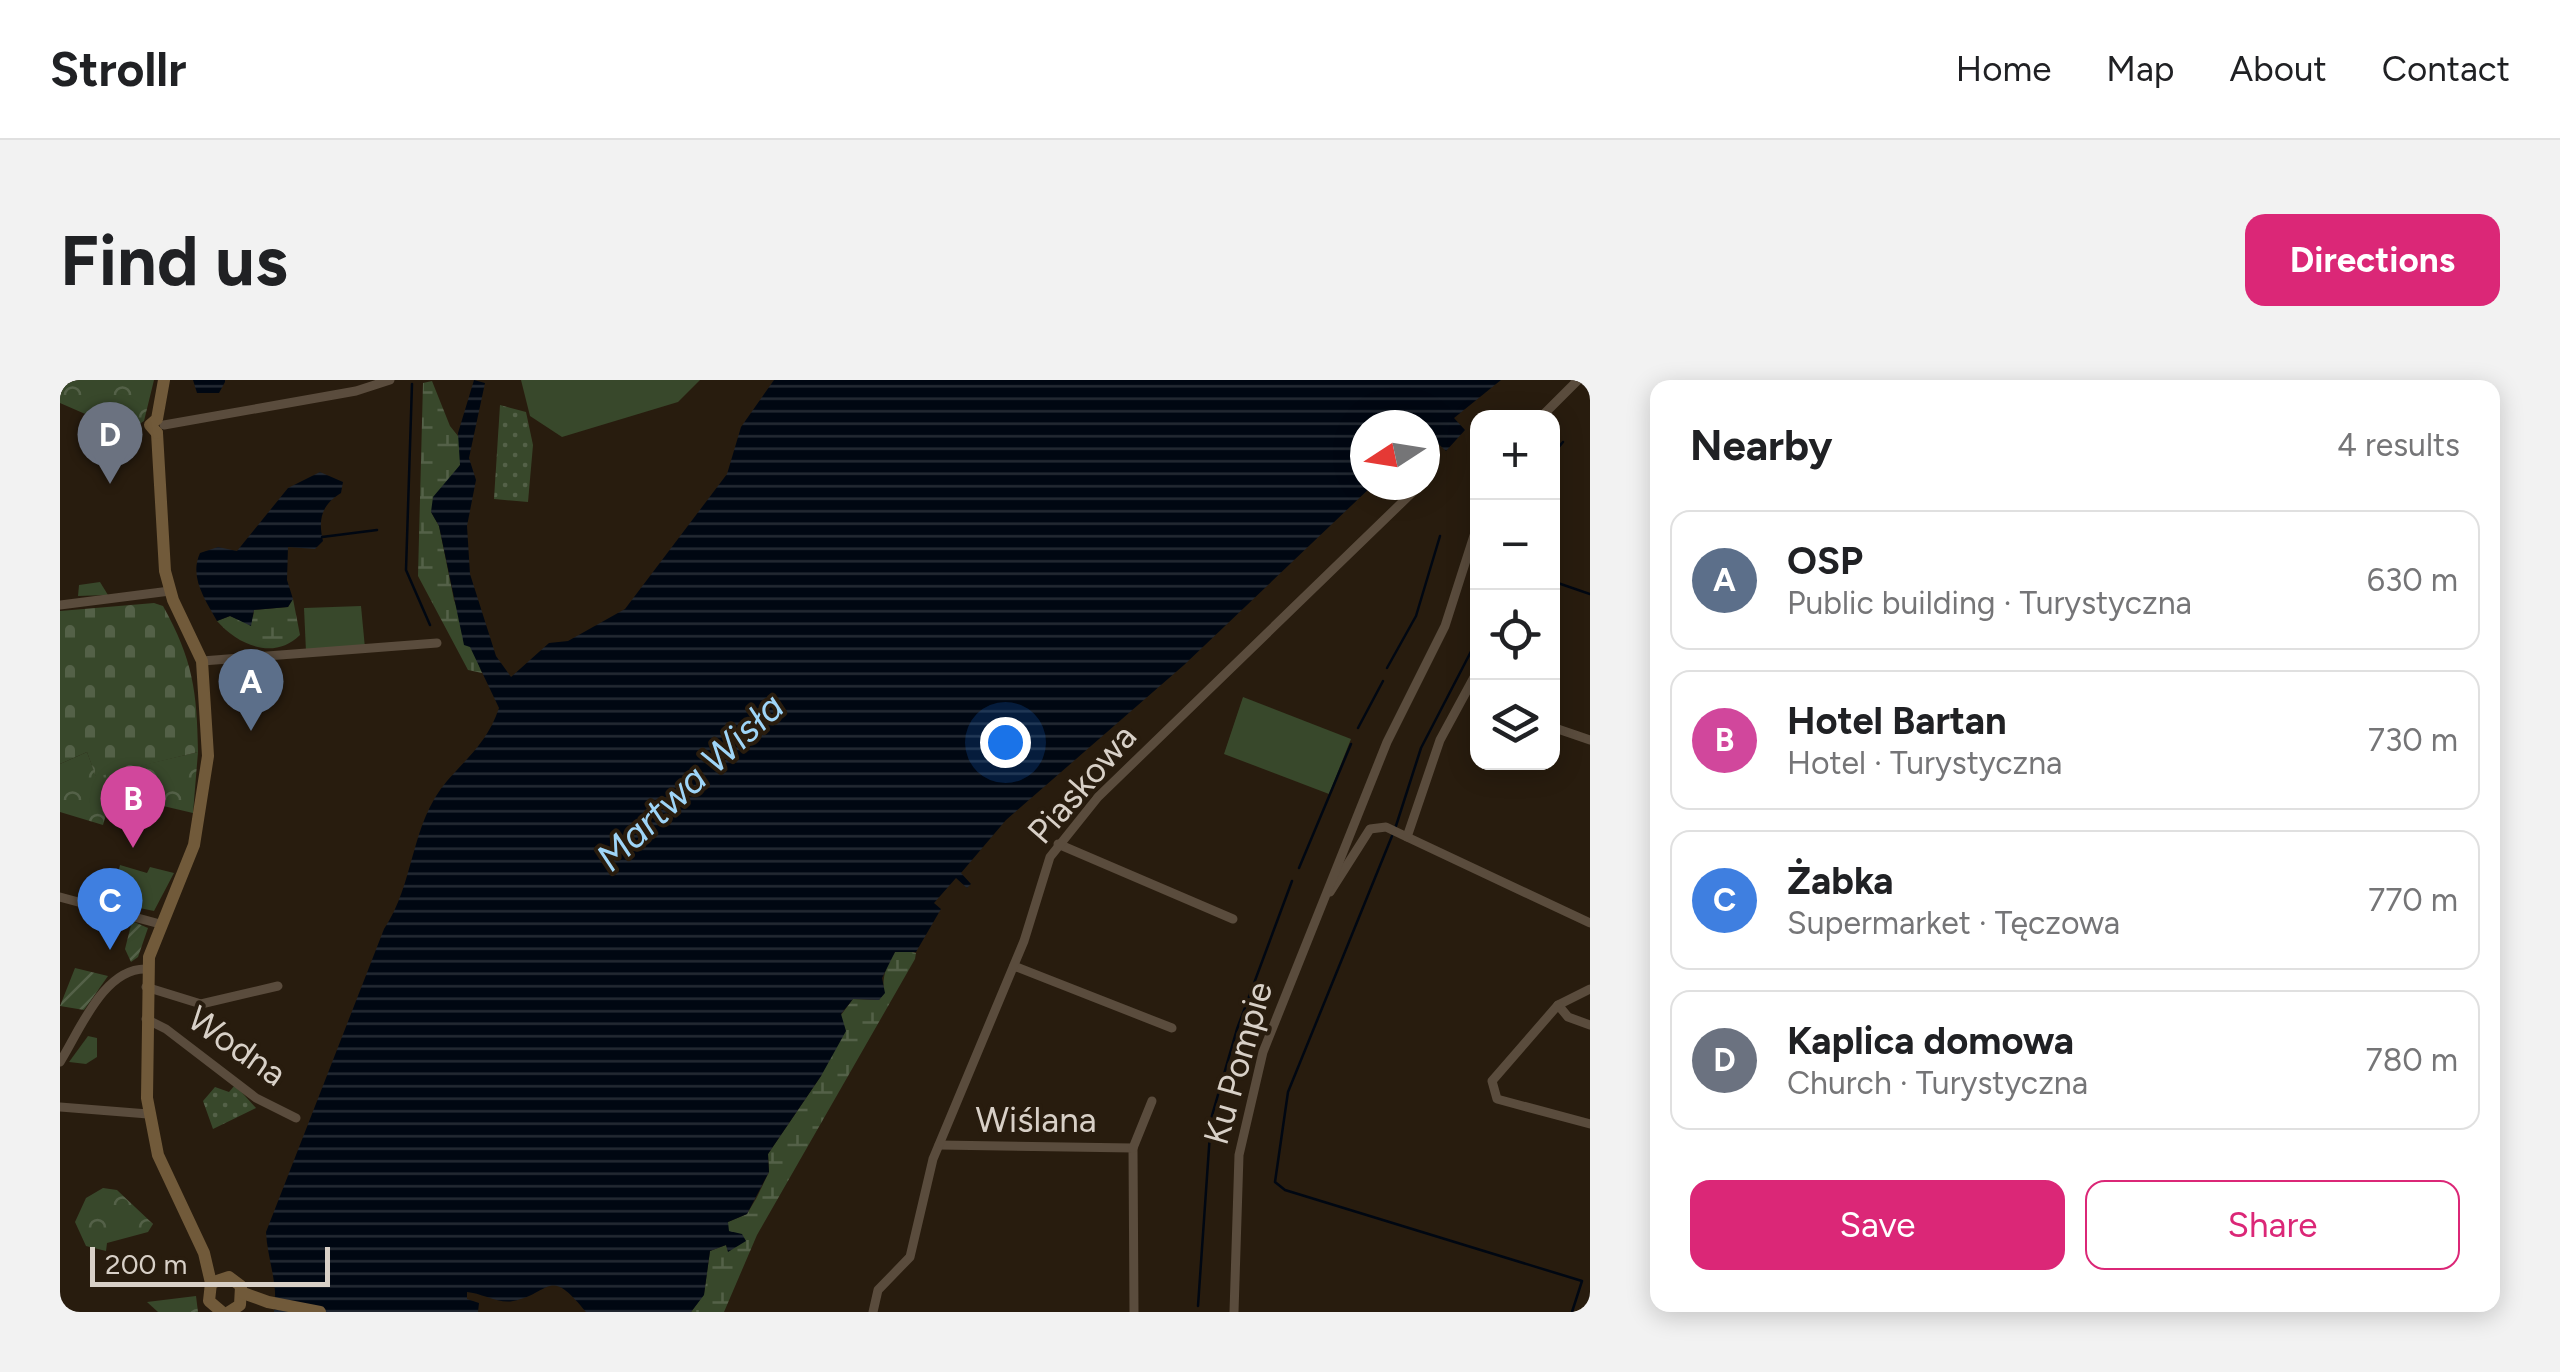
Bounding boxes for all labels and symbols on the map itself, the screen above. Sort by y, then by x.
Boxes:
pin: D [78,402,142,484]
north arrow [1350,410,1440,500]
pin: A [218,648,284,731]
water label: Martwa Wisła [587,684,793,880]
street label: Piaskowa [1019,716,1145,852]
your location [980,717,1031,768]
pin: B [100,766,166,848]
pin: C [78,868,142,950]
street label: Ku Pompie [1195,977,1281,1149]
street label: Wodna [180,997,294,1095]
street label: Wiślana [975,1099,1097,1141]
scale bar [90,1242,330,1286]

